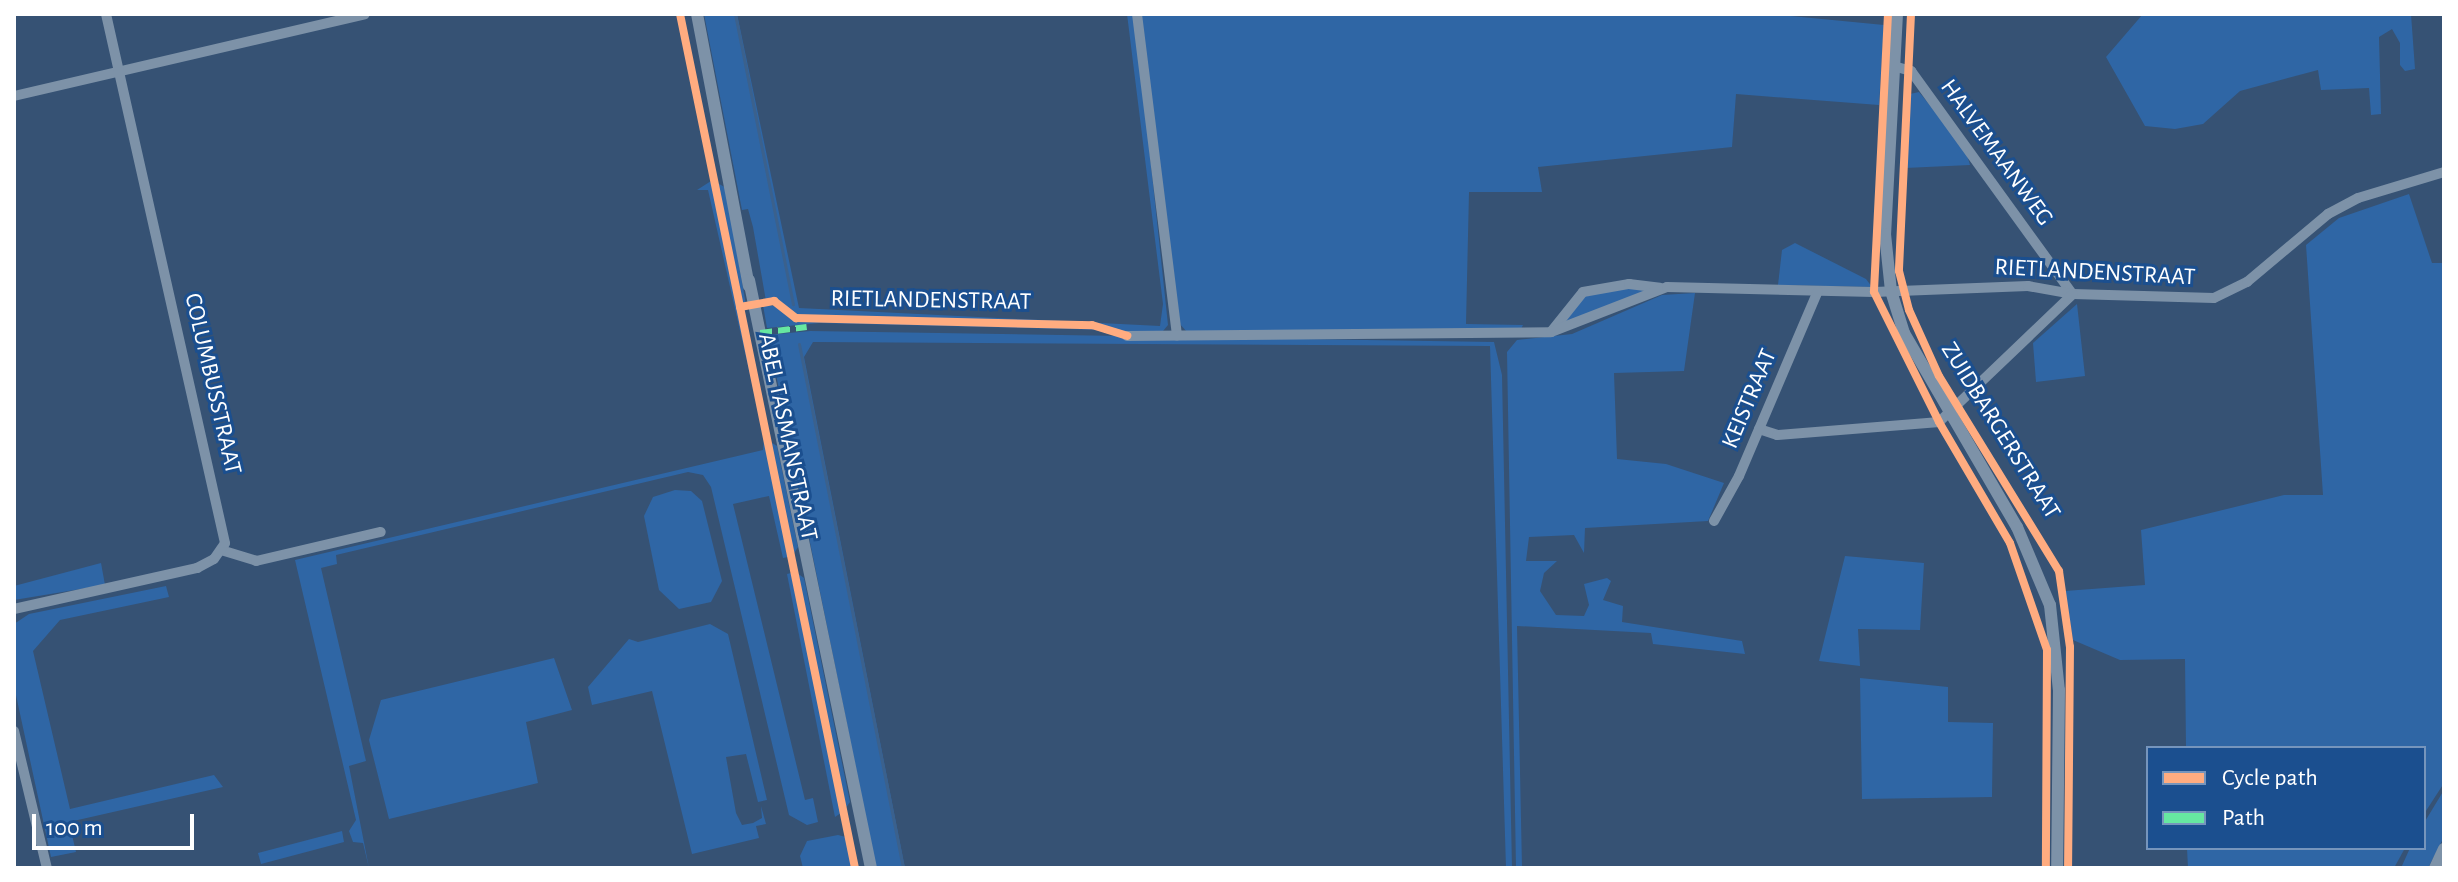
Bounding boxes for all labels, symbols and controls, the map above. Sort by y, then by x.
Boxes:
street label: HALVEMAANWEG [1933,74,2059,232]
street label: RIETLANDENSTRAAT [1994,253,2196,293]
street label: RIETLANDENSTRAAT [830,285,1032,317]
street label: COLUMBUSSTRAAT [177,291,247,477]
street label: ABEL TASMANSTRAAT [751,331,823,543]
street label: ZUIDBARGERSTRAAT [1934,337,2066,525]
street label: KEISTRAAT [1716,345,1784,453]
legend [2146,746,2426,850]
text: Cycle path [2222,766,2318,790]
scale bar [36,798,198,848]
text: Path [2222,806,2265,830]
text: 100 m [46,816,103,840]

